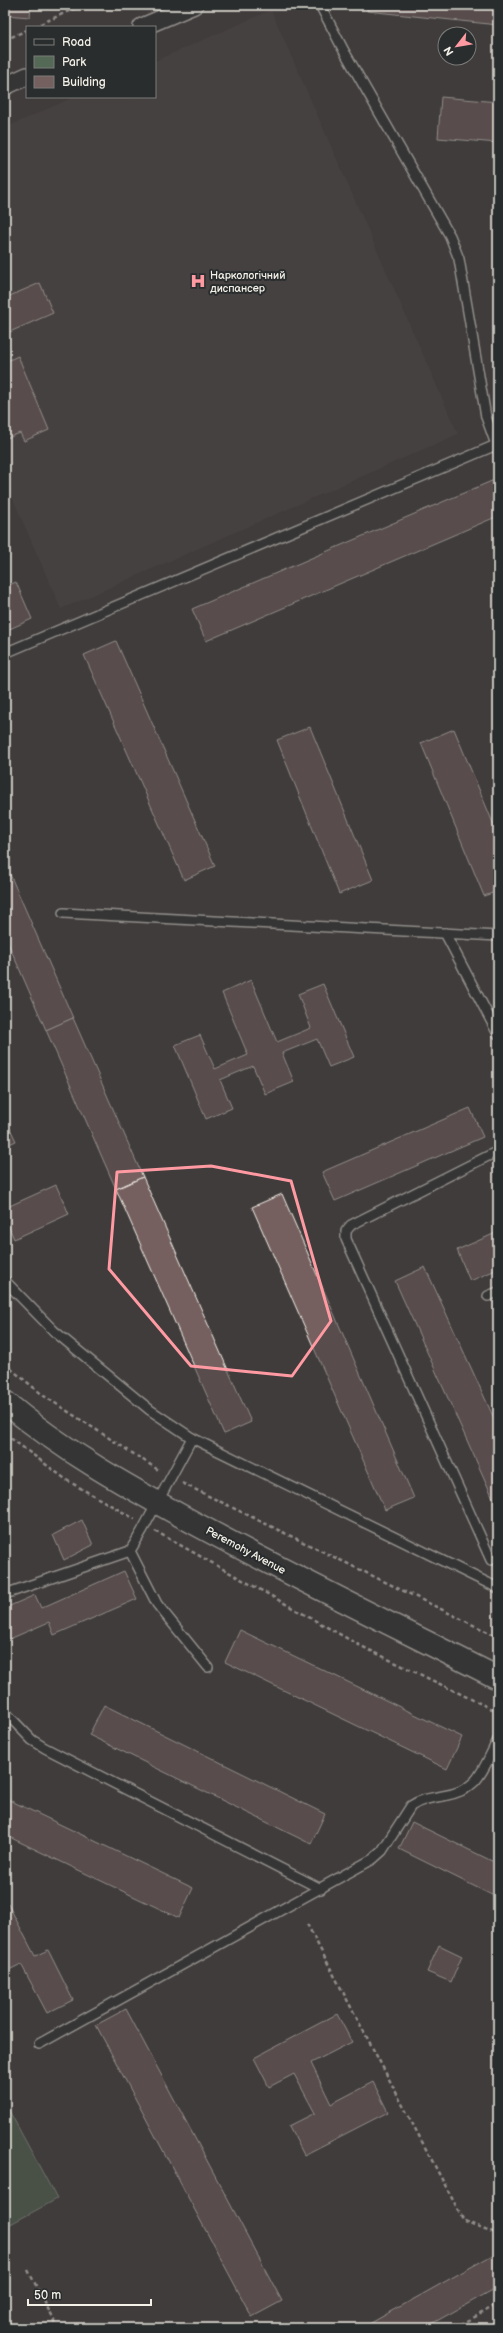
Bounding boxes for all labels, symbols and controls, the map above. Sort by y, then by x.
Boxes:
legend [26,26,156,98]
north arrow [437,26,477,66]
text: Road [62,35,91,50]
text: N [441,44,457,58]
text: Park [62,55,86,70]
text: Building [62,75,106,90]
place label: Наркологічний диспансер [210,269,286,295]
hospital icon: Наркологічний диспансер [189,272,207,290]
street label: Peremohy Avenue [203,1524,288,1577]
scale bar [28,2281,151,2307]
text: 50 m [34,2288,61,2303]

